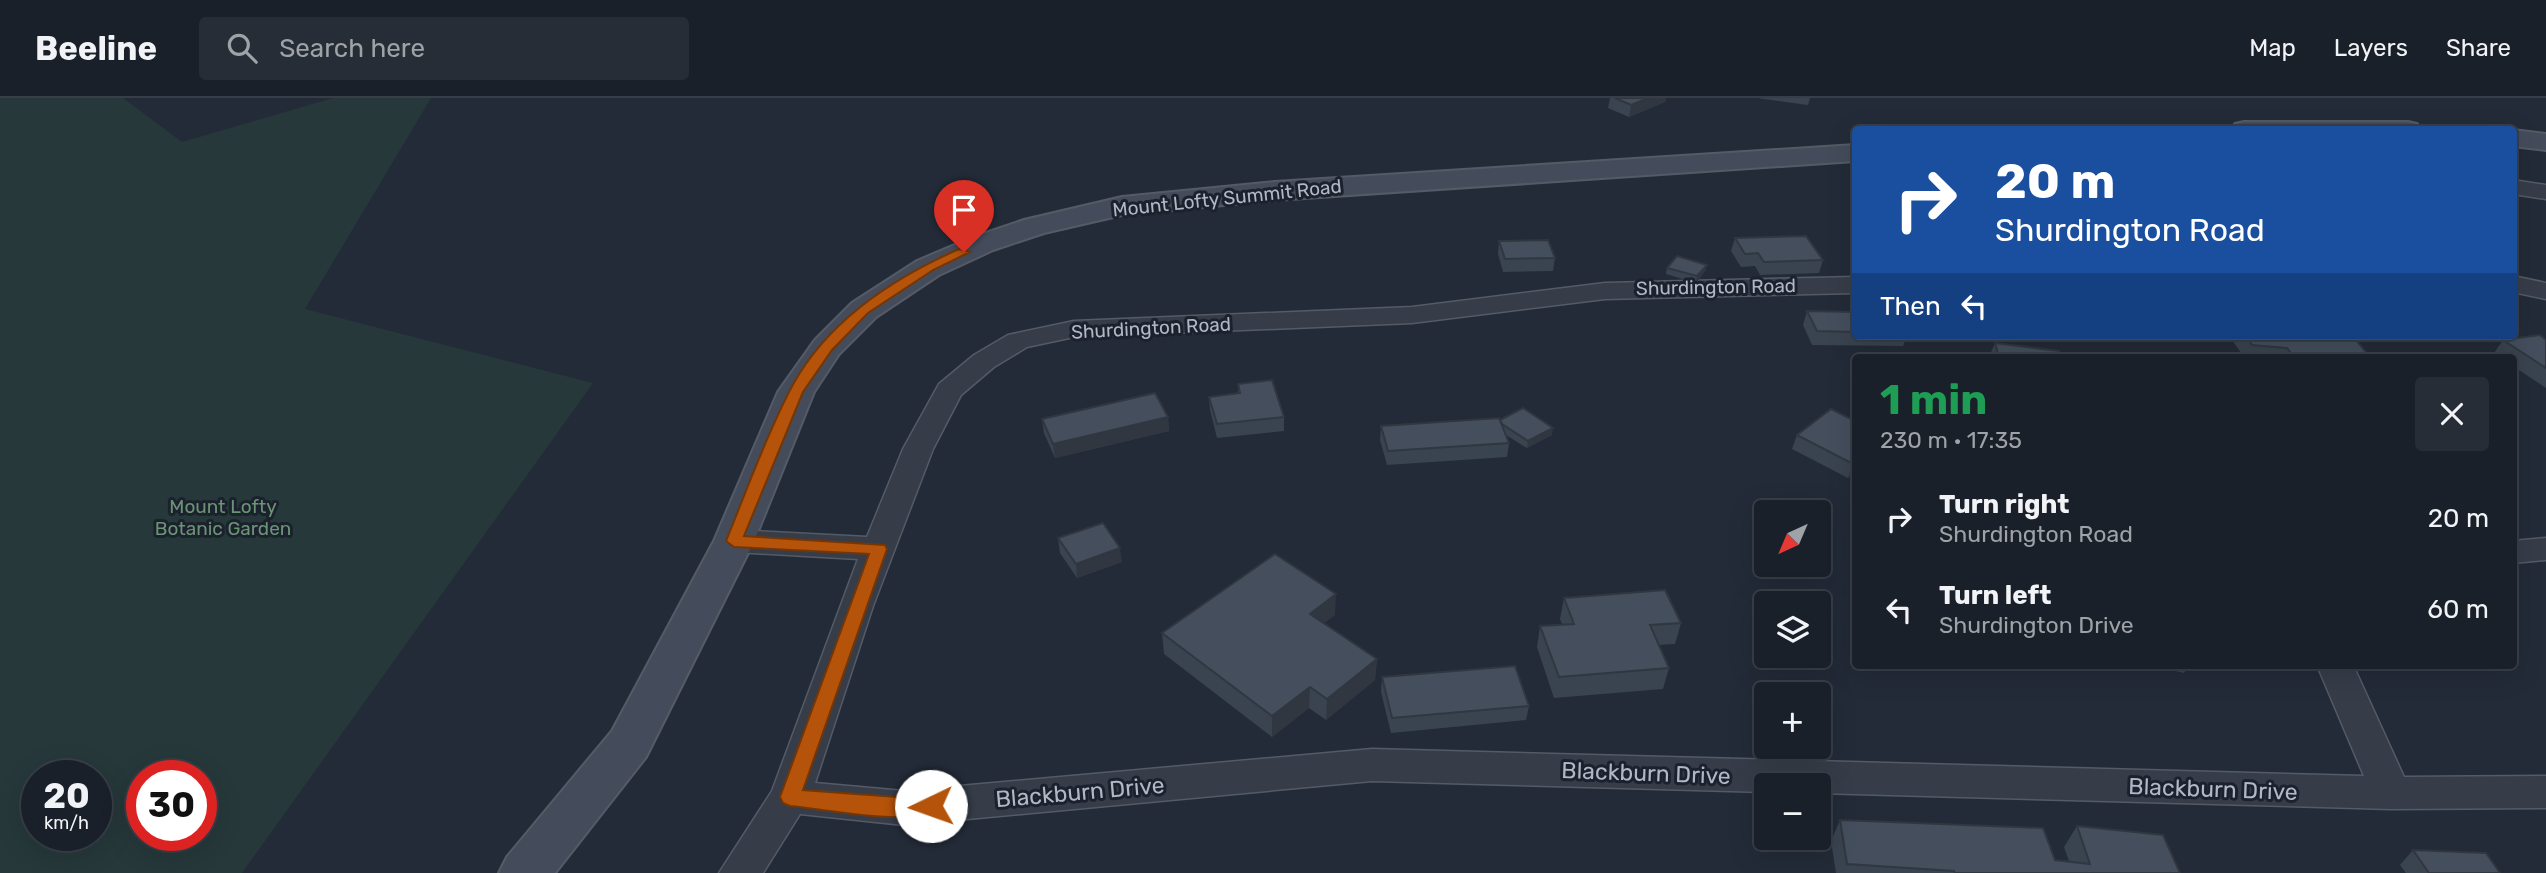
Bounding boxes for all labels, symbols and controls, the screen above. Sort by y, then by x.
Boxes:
search box [199,17,689,80]
text: Beeline [35,29,157,68]
icon: search [223,29,261,67]
text: Search here [279,33,425,64]
text: Map [2249,34,2296,62]
text: Layers [2334,34,2408,62]
text: Share [2446,34,2511,62]
text: 20 m [1995,152,2116,210]
icon: right [1880,154,1971,245]
street label: Mount Lofty Summit Road [1111,175,1343,221]
pin [934,180,994,252]
icon: arrive [945,191,983,229]
text: Shurdington Road [1995,211,2265,249]
street label: Shurdington Road [1636,274,1796,300]
icon: left [1955,287,1993,325]
text: Then [1880,291,1941,322]
street label: Shurdington Road [1070,312,1232,344]
text: 1 min [1880,375,1987,425]
button: close [2415,377,2489,451]
text: 230 m · 17:35 [1880,426,2022,454]
text: Turn right [1939,489,2069,520]
park label: Mount Lofty Botanic Garden [155,495,291,540]
north arrow [1754,500,1830,578]
map controls [1754,500,1831,850]
icon: right [1880,500,1918,538]
text: 20 m [2428,503,2489,534]
text: Shurdington Road [1939,520,2133,548]
text: Turn left [1939,580,2051,611]
button: layers [1754,591,1831,668]
icon: left [1880,591,1918,629]
text: 60 m [2427,594,2489,625]
text: Shurdington Drive [1939,611,2134,639]
button: + [1754,682,1831,759]
street label: Blackburn Drive [1561,756,1731,790]
speed limit sign: 30 [126,760,217,851]
position arrow [894,769,968,843]
street label: Blackburn Drive [994,771,1166,813]
street label: Blackburn Drive [2128,772,2298,806]
button: − [1754,773,1831,850]
text: 20 [43,775,90,817]
text: km/h [44,812,89,834]

